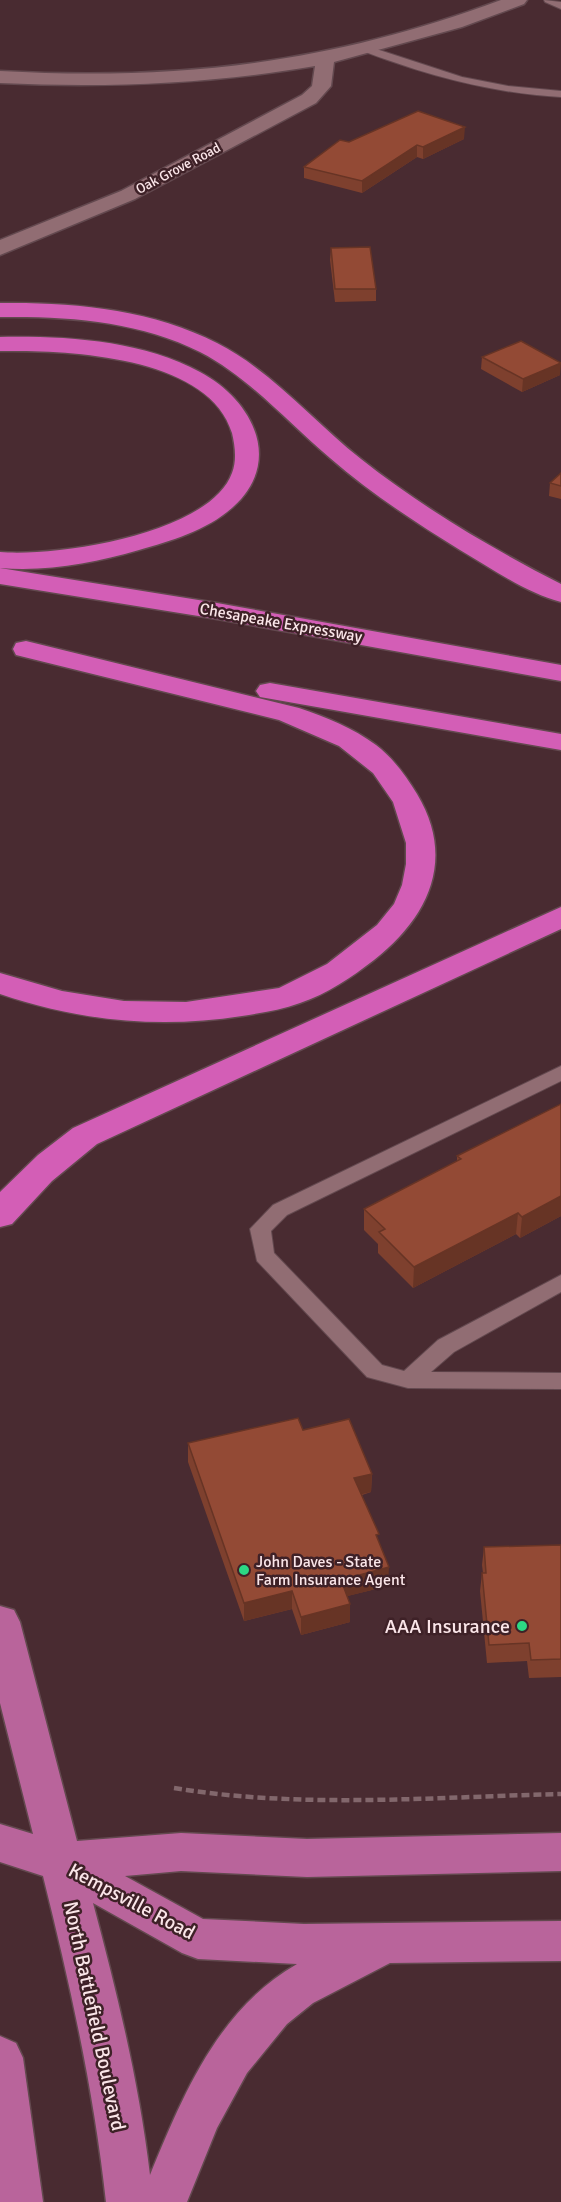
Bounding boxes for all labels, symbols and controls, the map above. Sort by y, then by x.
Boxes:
street label: Oak Grove Road [133,139,224,198]
street label: Chesapeake Expressway [198,599,364,647]
place label: John Daves - State Farm Insurance Agent [256,1552,406,1590]
marker: John Daves - State Farm Insurance Agent [237,1563,251,1577]
place label: AAA Insurance [385,1614,510,1639]
marker: AAA Insurance [515,1619,529,1633]
street label: Kempsville Road [64,1858,199,1945]
street label: North Battlefield Boulevard [58,1899,131,2133]

